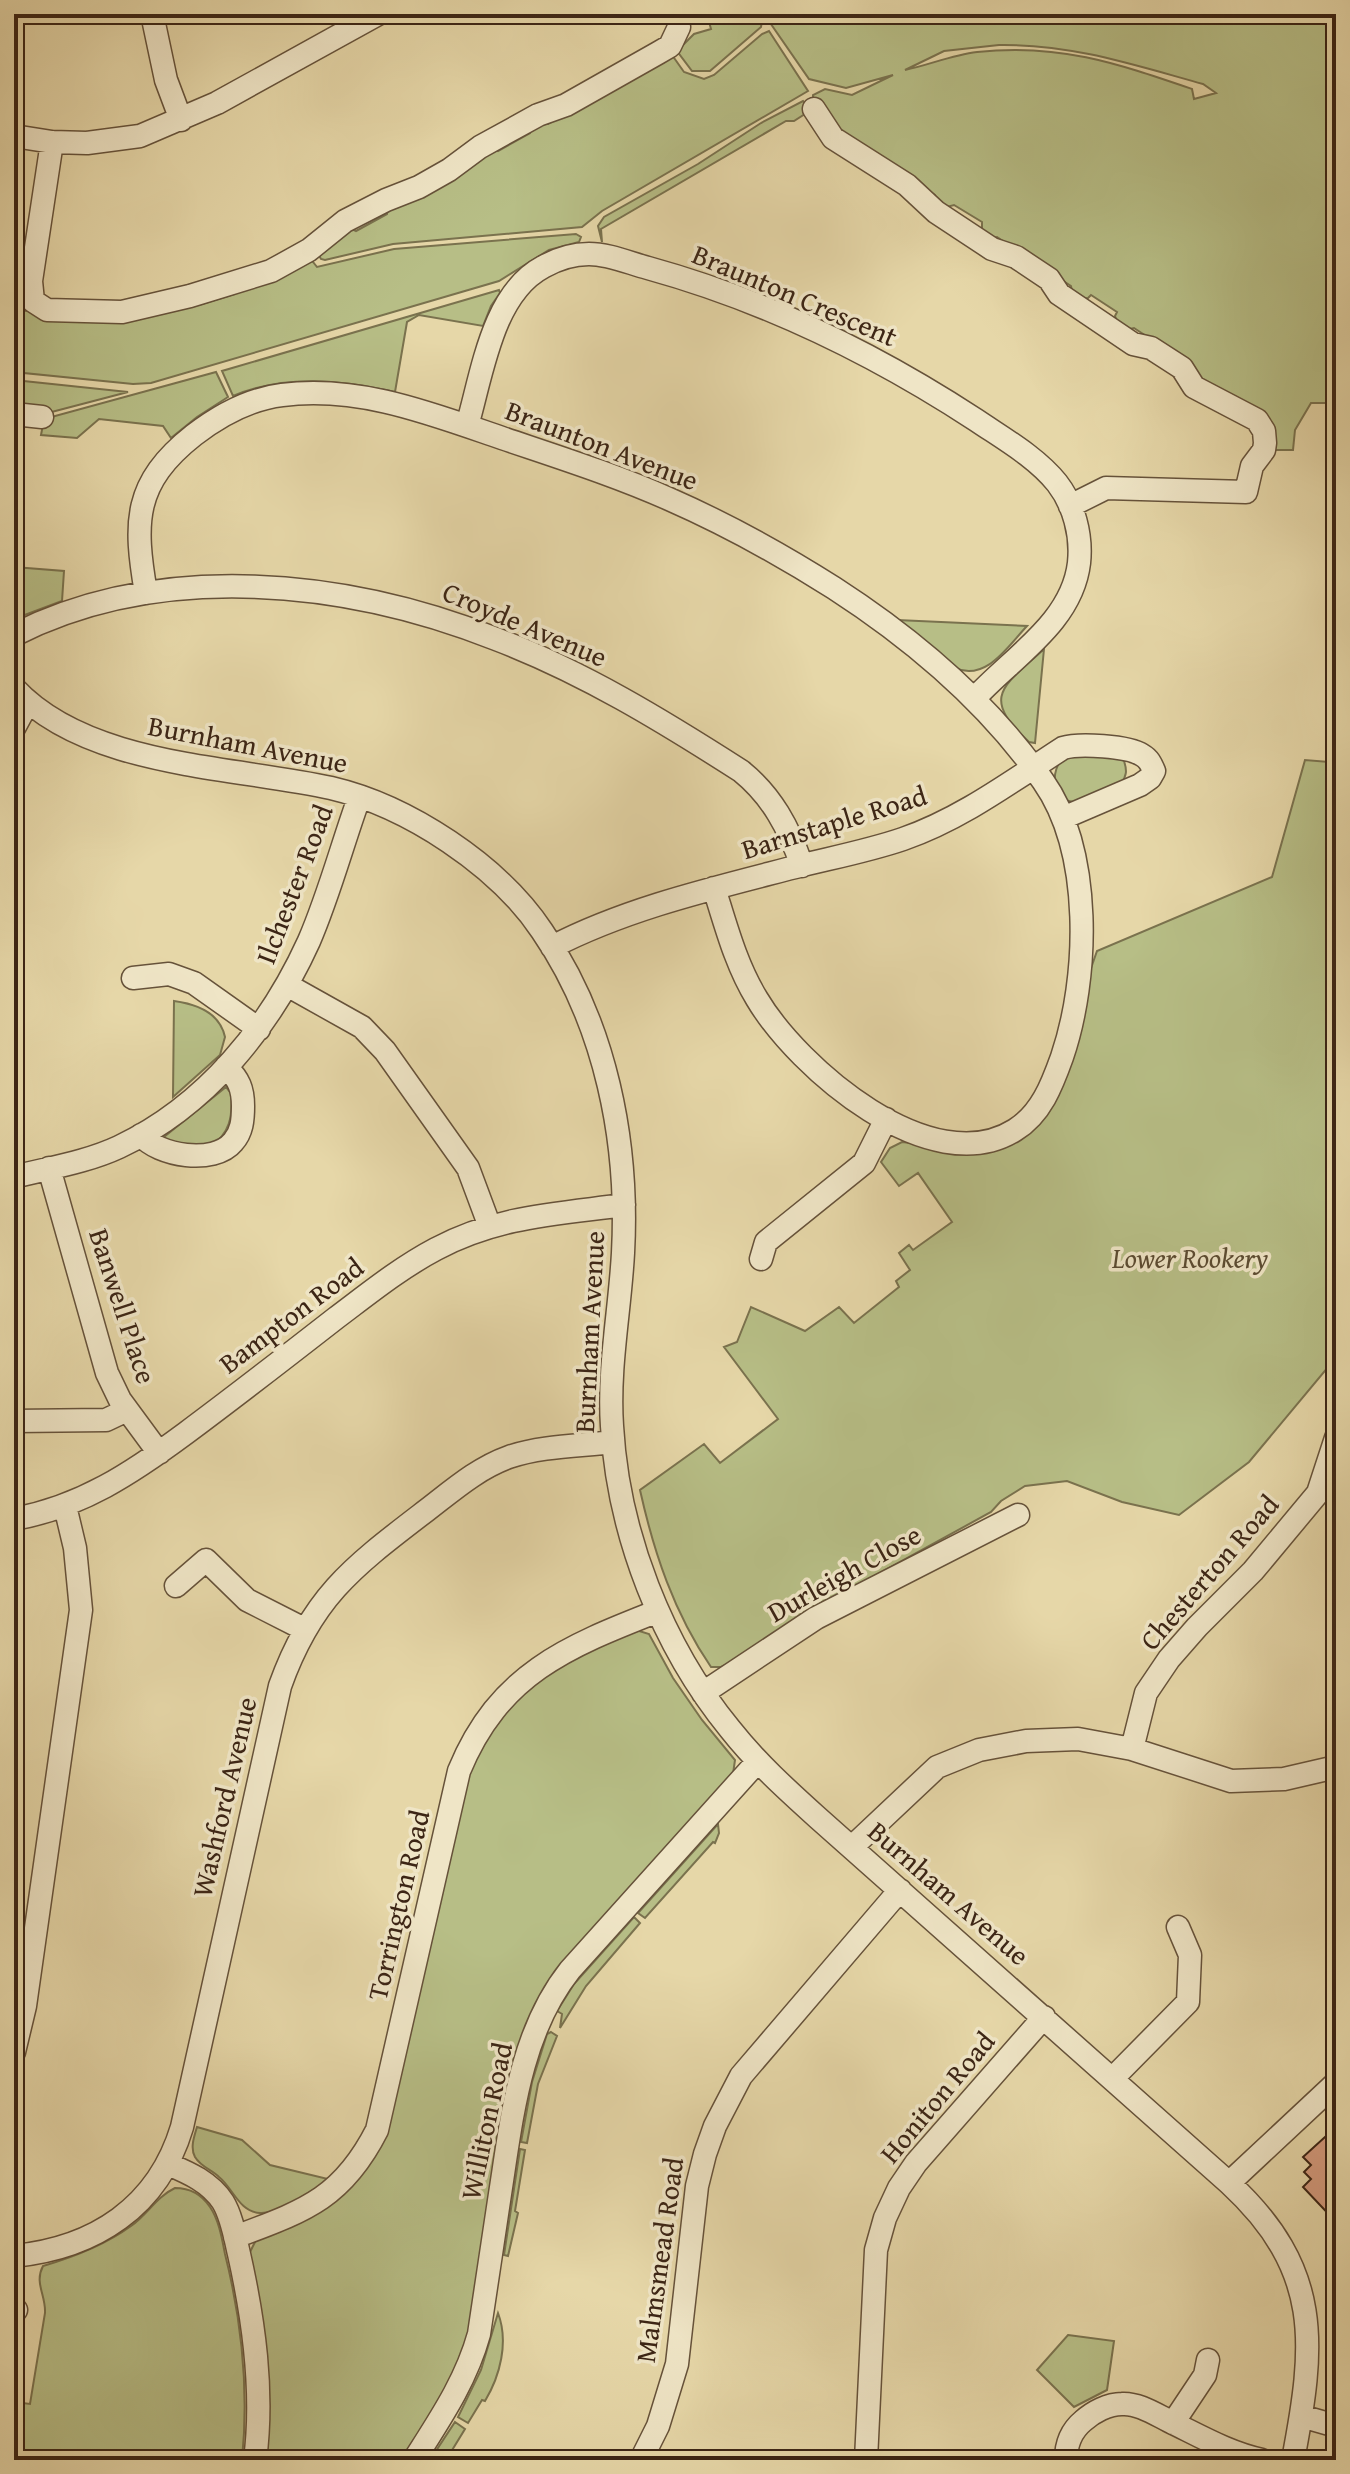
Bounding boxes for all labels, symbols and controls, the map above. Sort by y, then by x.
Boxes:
street label: Braunton Crescent [686,233,904,356]
street label: Braunton Avenue [500,389,704,500]
street label: Croyde Avenue [437,571,614,677]
street label: Burnham Avenue [145,704,351,783]
street label: Barnstaple Road [736,774,931,869]
street label: Ilchester Road [244,798,343,969]
street label: Banwell Place [79,1223,168,1389]
street label: Burnham Avenue [563,1230,614,1434]
park label: Lower Rookery [1111,1237,1268,1278]
street label: Bampton Road [210,1247,372,1383]
street label: Chesterton Road [1129,1485,1288,1658]
street label: Durleigh Close [759,1513,928,1632]
street label: Washford Avenue [181,1693,266,1901]
street label: Torrington Road [356,1806,439,2004]
street label: Burnham Avenue [860,1811,1039,1974]
street label: Honiton Road [869,2022,1004,2172]
street label: Williton Road [449,2038,522,2203]
street label: Malmsmead Road [624,2155,693,2365]

